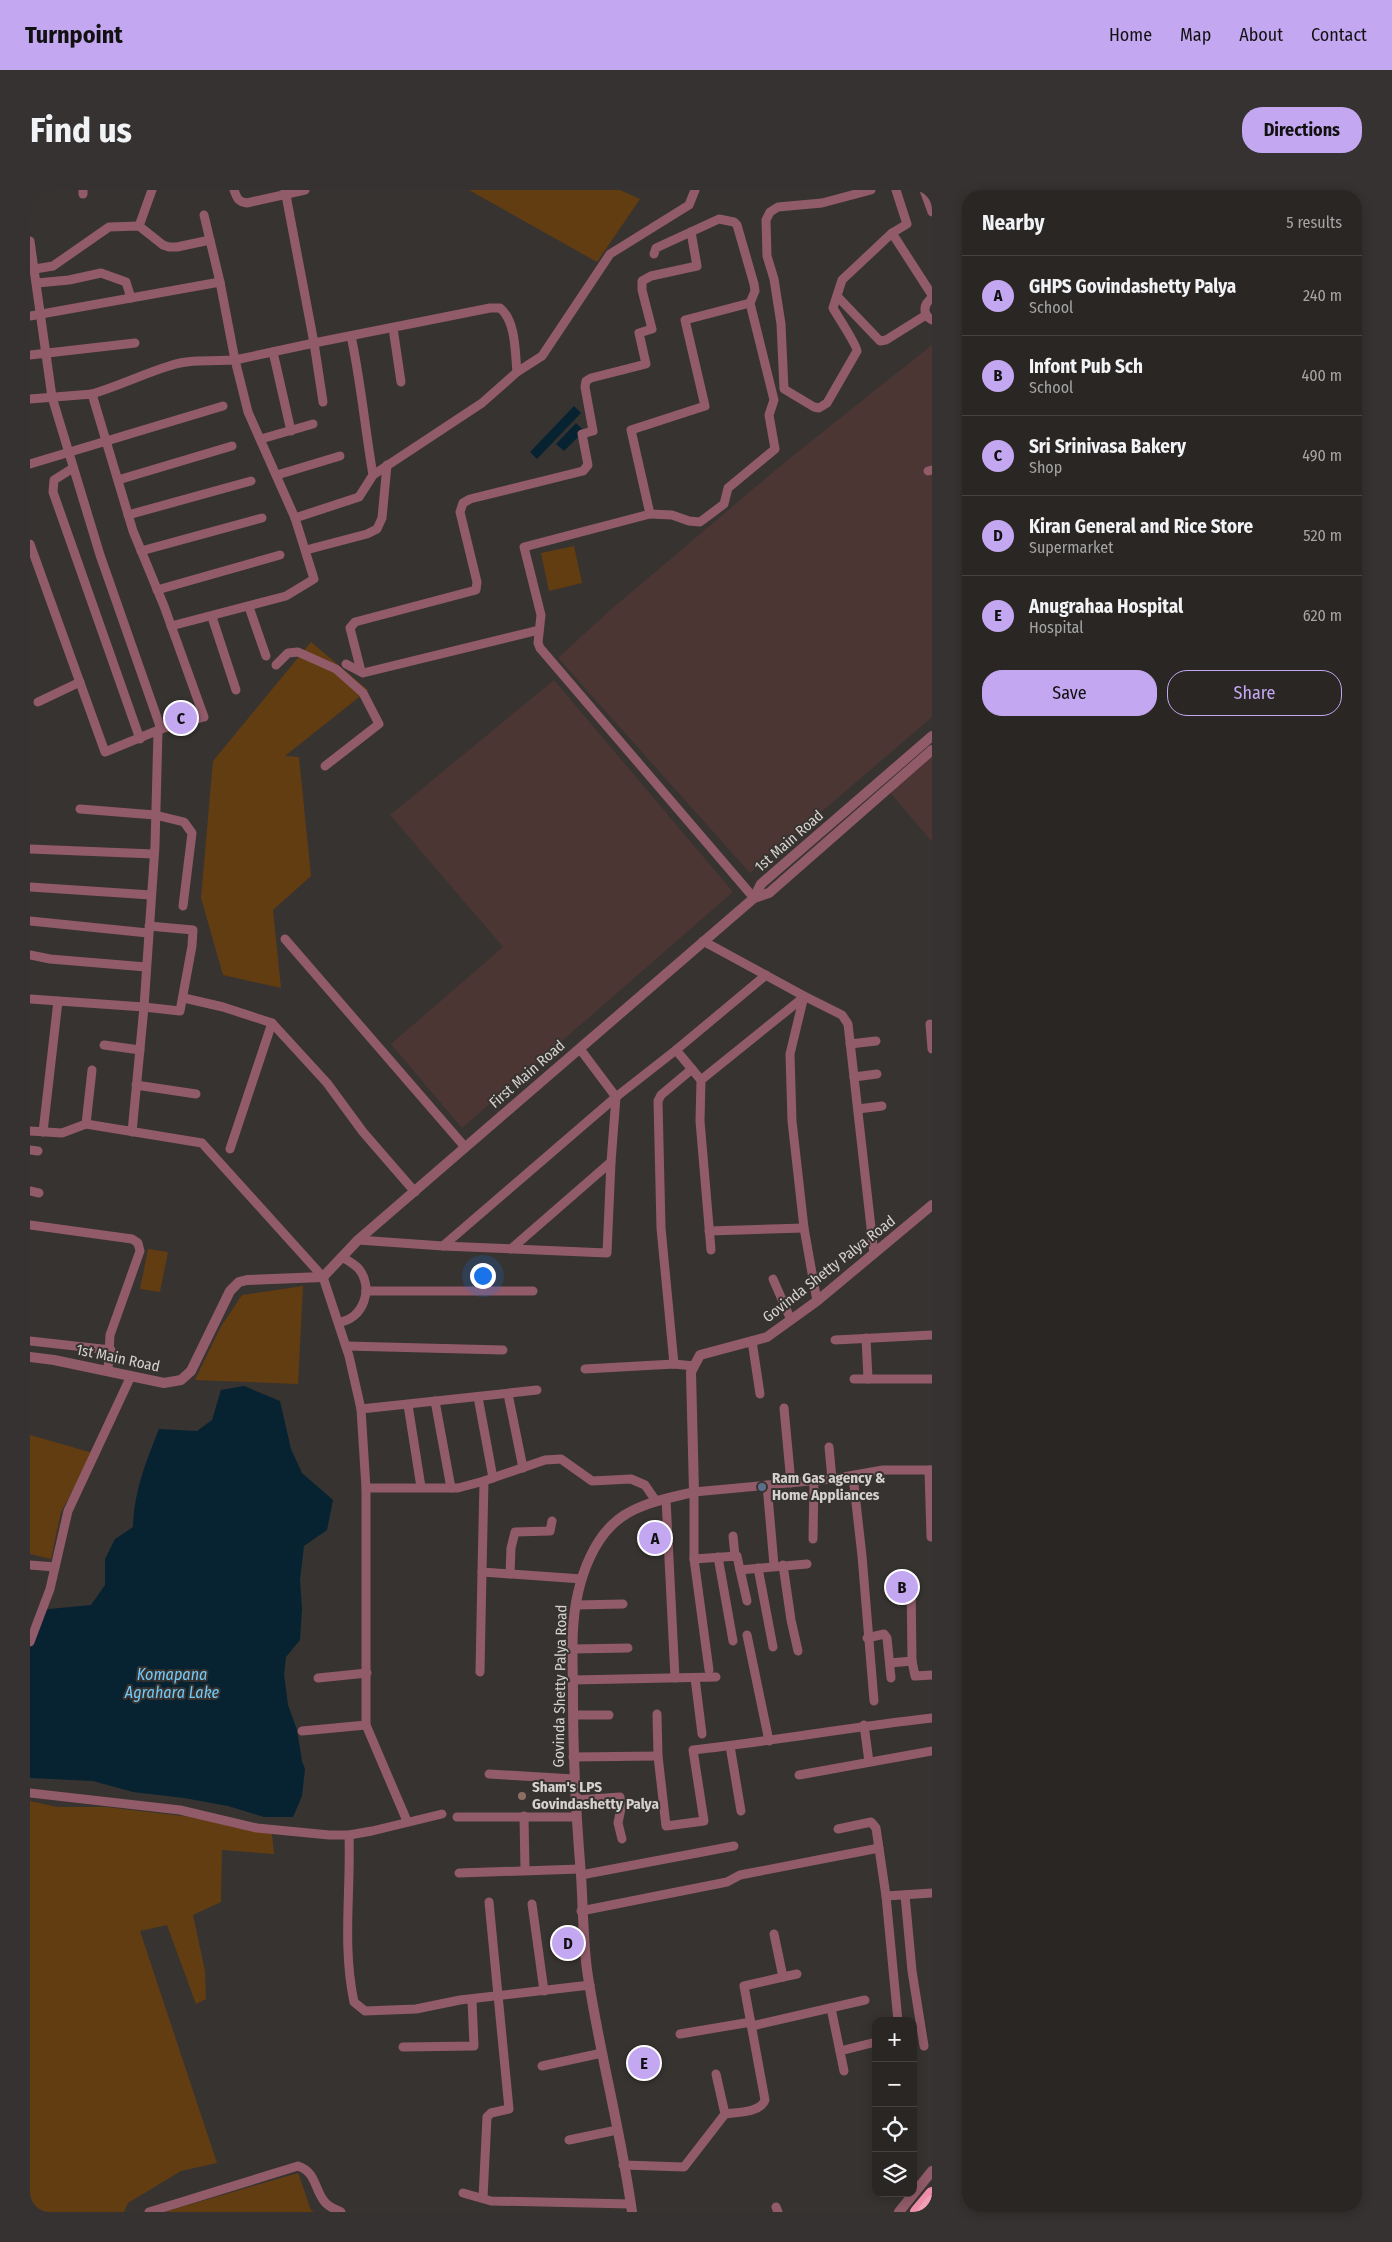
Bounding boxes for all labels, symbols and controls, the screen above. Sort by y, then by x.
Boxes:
text: Turnpoint [25,21,123,49]
text: Home [1109,24,1152,46]
text: Map [1180,24,1211,46]
text: About [1239,24,1283,46]
text: Contact [1311,24,1367,46]
button: Directions [1242,107,1362,153]
text: Find us [30,109,132,151]
text: Nearby [982,210,1044,236]
text: 5 results [1286,213,1342,232]
text: GHPS Govindashetty Palya [1029,275,1236,298]
text: A [994,286,1002,305]
text: 240 m [1303,286,1342,305]
text: School [1029,298,1073,317]
text: Infont Pub Sch [1029,355,1143,378]
text: B [994,366,1002,385]
text: 400 m [1302,366,1342,385]
text: School [1029,378,1073,397]
text: Sri Srinivasa Bakery [1029,435,1186,458]
text: C [994,446,1002,465]
text: 490 m [1302,446,1342,465]
text: Shop [1029,458,1062,477]
text: Kiran General and Rice Store [1029,515,1253,538]
text: D [993,526,1003,545]
text: 520 m [1303,526,1342,545]
text: Supermarket [1029,538,1113,557]
text: Anugrahaa Hospital [1029,595,1183,618]
text: E [994,606,1002,625]
text: 620 m [1303,606,1342,625]
text: Hospital [1029,618,1084,637]
button: Save [982,670,1157,716]
button: Share [1167,670,1342,716]
pin: C [165,699,197,737]
street label: 1st Main Road [751,806,827,876]
street label: First Main Road [486,1036,568,1112]
street label: Govinda Shetty Palya Road [759,1212,899,1326]
your location [470,1263,496,1289]
street label: 1st Main Road [75,1340,161,1376]
place label: Ram Gas agency & Home Appliances [772,1469,886,1504]
marker: Ram Gas agency & Home Appliances [756,1481,768,1493]
pin: A [639,1519,671,1557]
pin: B [886,1568,918,1606]
street label: Govinda Shetty Palya Road [550,1604,570,1768]
water label: Komapana Agrahara Lake [124,1665,220,1702]
place label: Sham's LPS Govindashetty Palya [532,1778,659,1813]
marker: Sham's LPS Govindashetty Palya [516,1790,528,1802]
pin: D [552,1924,584,1962]
map controls [872,2017,917,2197]
button: + [872,2017,917,2062]
pin: E [628,2044,660,2082]
button: − [872,2062,917,2107]
button: locate [872,2107,917,2152]
button: layers [872,2152,917,2197]

